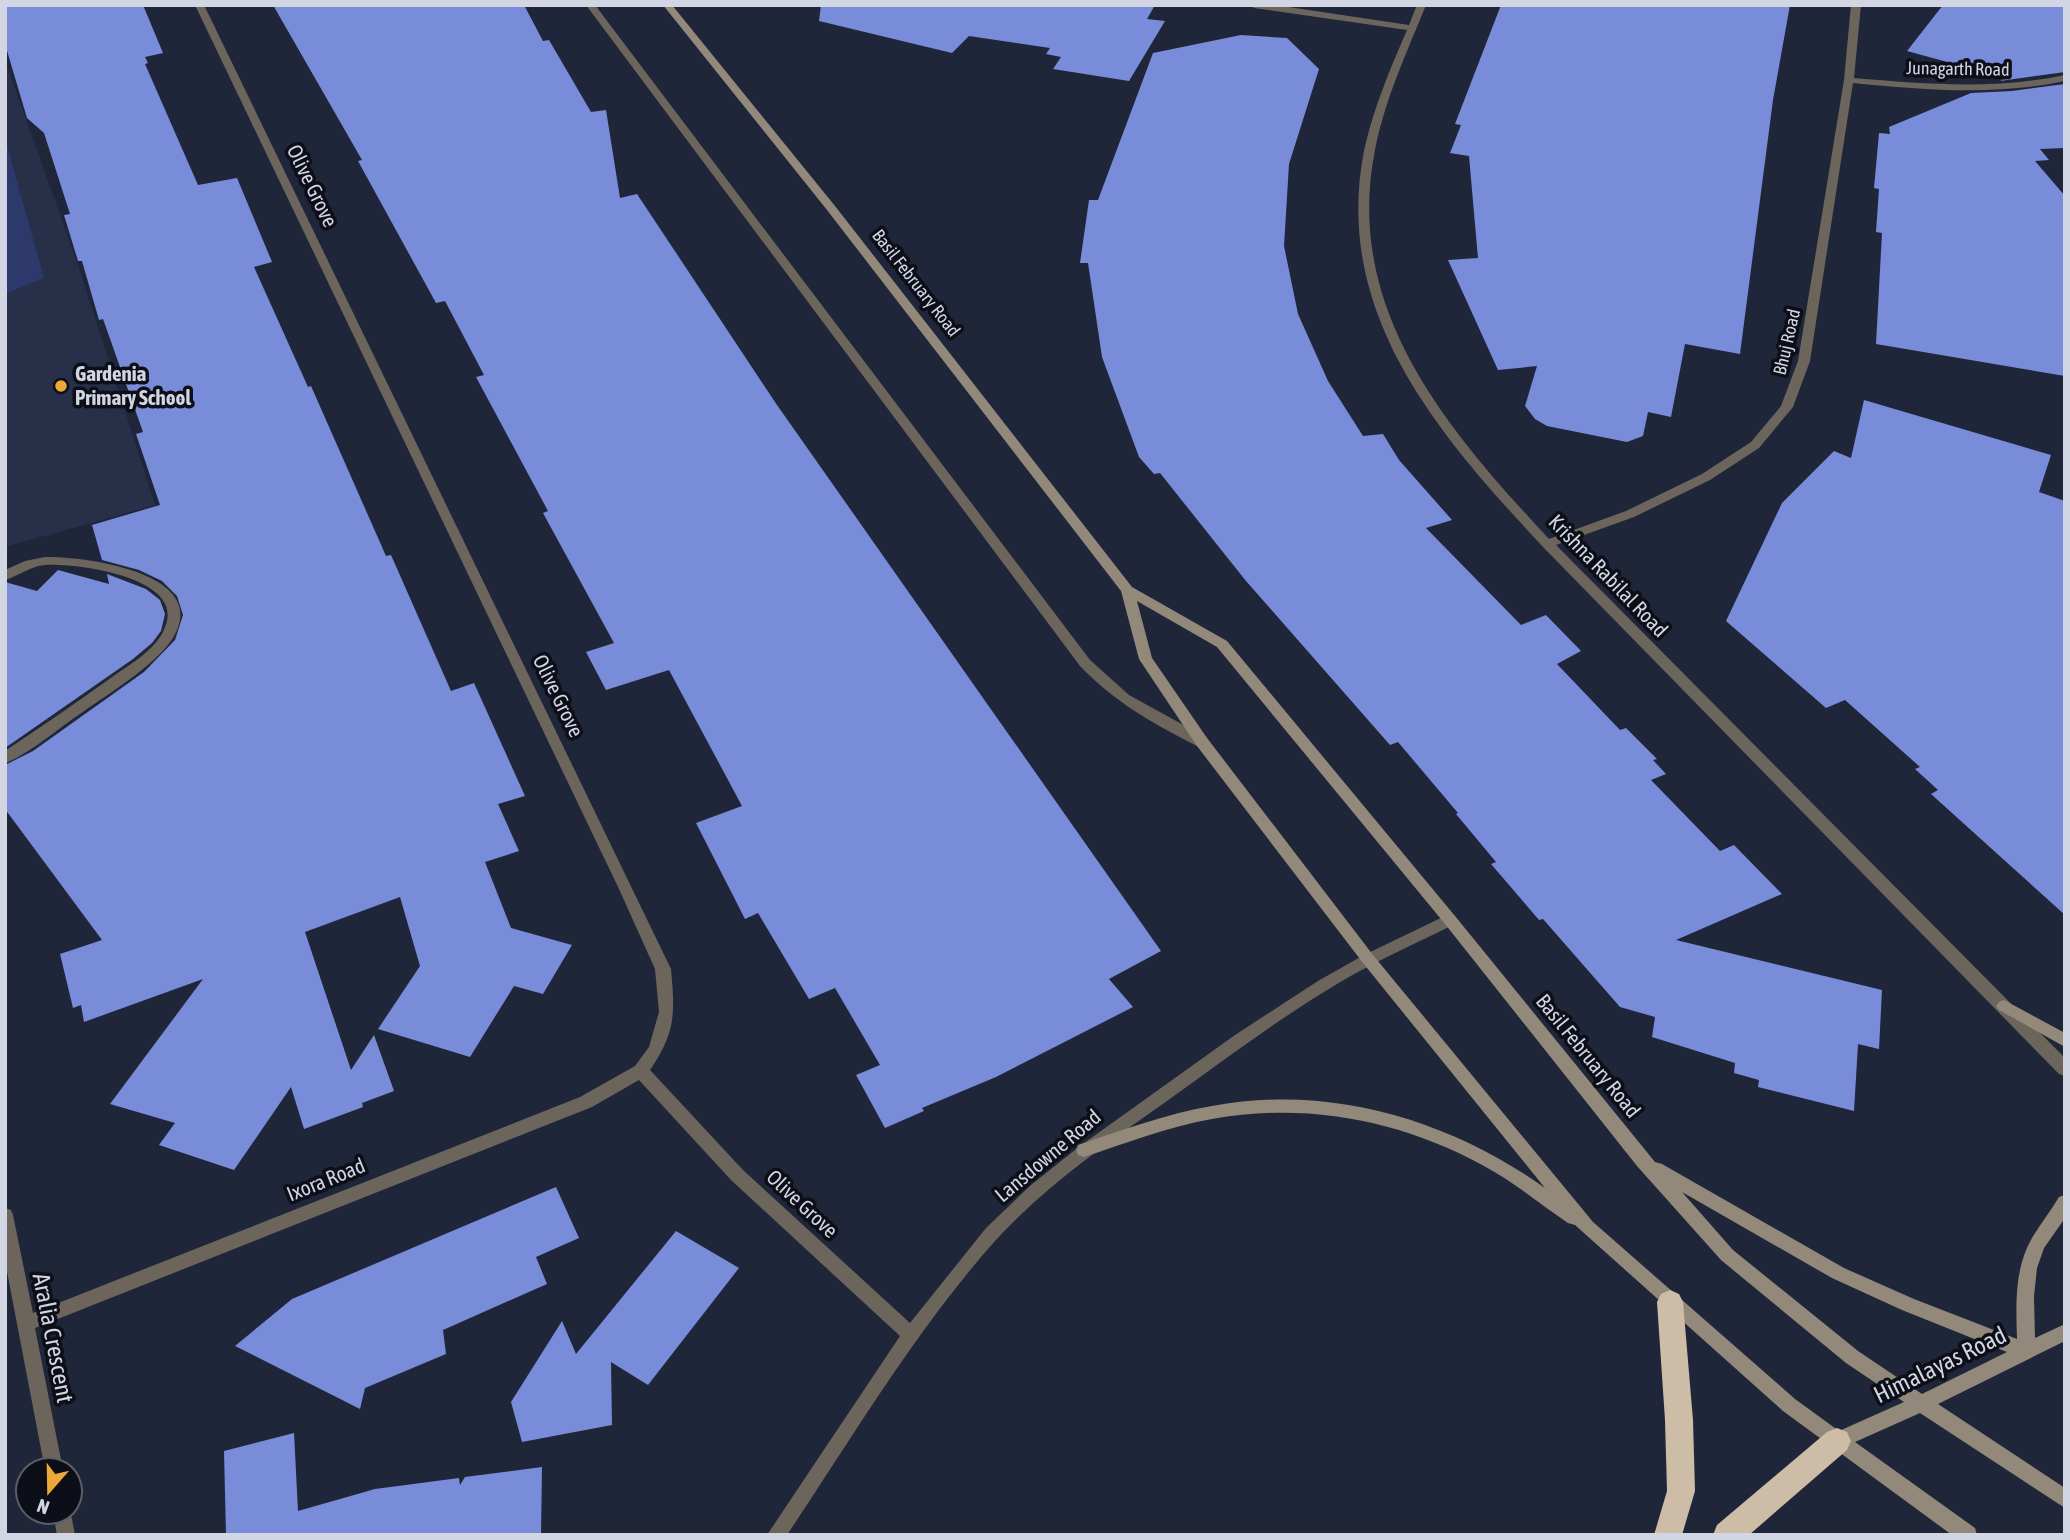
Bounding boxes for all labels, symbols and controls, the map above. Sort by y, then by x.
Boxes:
street label: Junagarth Road [1906,57,2010,80]
street label: Olive Grove [283,141,343,231]
street label: Basil February Road [868,225,965,340]
street label: Bhuj Road [1769,307,1804,377]
place label: Gardenia Primary School [75,361,191,409]
marker: Gardenia Primary School [53,378,69,394]
street label: Krishna Rabilal Road [1544,509,1673,641]
street label: Olive Grove [529,651,589,741]
street label: Basil February Road [1532,989,1646,1122]
street label: Lansdowne Road [990,1104,1105,1206]
street label: Ixora Road [283,1153,368,1206]
street label: Olive Grove [762,1164,843,1242]
street label: Aralia Crescent [28,1271,79,1405]
street label: Himalayas Road [1869,1321,2010,1408]
north arrow [14,1456,84,1526]
text: N [34,1495,52,1519]

